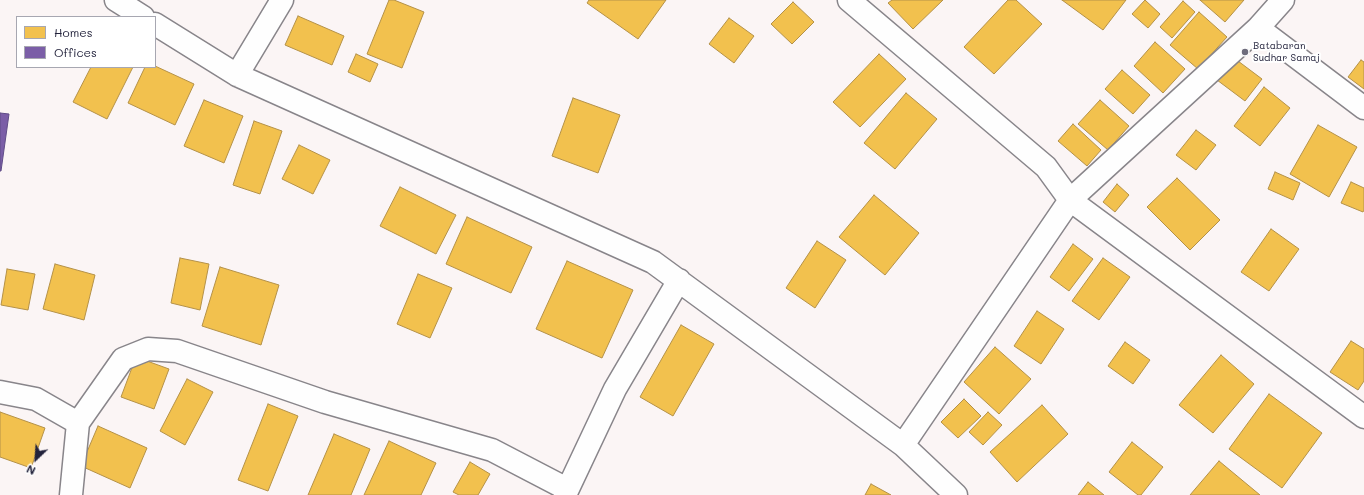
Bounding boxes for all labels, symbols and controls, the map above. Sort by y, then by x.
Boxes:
legend [16,16,156,68]
text: Homes [54,24,93,40]
place label: Batabaran Sudhar Samaj [1253,40,1320,64]
text: Offices [54,44,97,60]
marker: Batabaran Sudhar Samaj [1240,47,1250,57]
north arrow [16,439,56,479]
text: N [24,462,38,479]

